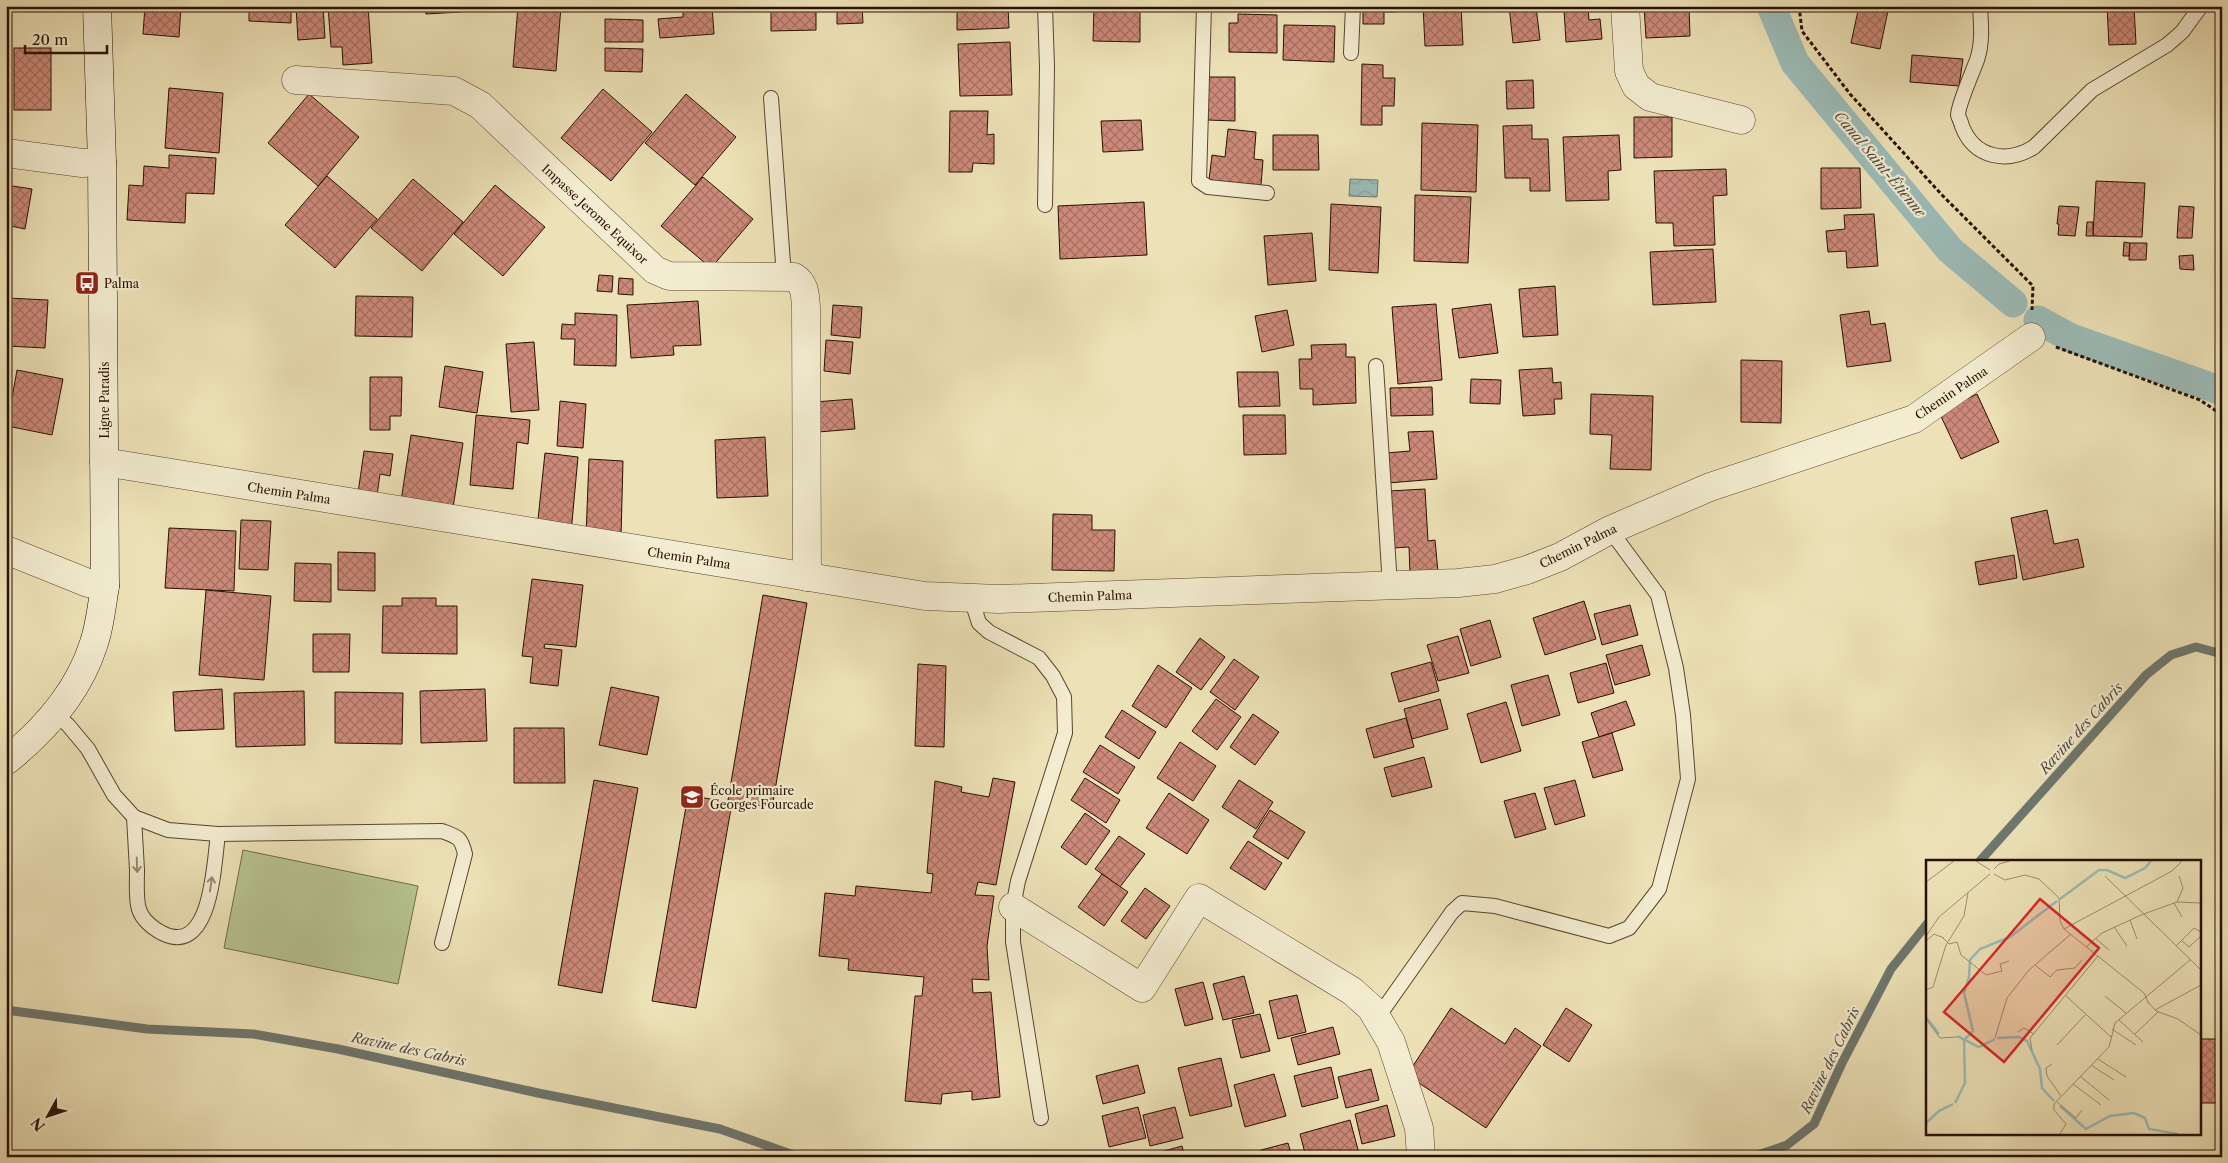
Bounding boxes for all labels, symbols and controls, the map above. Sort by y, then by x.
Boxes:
scale bar [25,22,108,54]
text: 20 m [32,30,68,49]
water label: Canal Saint-Étienne [1830,107,1930,222]
street label: Impasse Jerome Equixor [539,161,651,267]
bus stop icon: Palma [74,270,100,296]
place label: Palma [104,276,140,291]
street label: Ligne Paradis [97,362,112,438]
street label: Chemin Palma [1912,363,1991,423]
street label: Chemin Palma [246,479,332,507]
street label: Chemin Palma [1537,521,1620,571]
street label: Chemin Palma [646,544,732,572]
street label: Chemin Palma [1048,587,1133,605]
water label: Ravine des Cabris [2035,678,2127,778]
place label: École primaire Georges Fourcade [710,782,814,812]
school or university icon: École primaire Georges Fourcade [679,784,705,810]
one-way arrow [132,857,141,873]
inset map [1926,860,2200,1136]
one-way arrow [206,876,216,892]
water label: Ravine des Cabris [1796,1003,1864,1117]
water label: Ravine des Cabris [349,1028,469,1070]
north arrow [22,1090,72,1140]
text: N [27,1114,49,1135]

